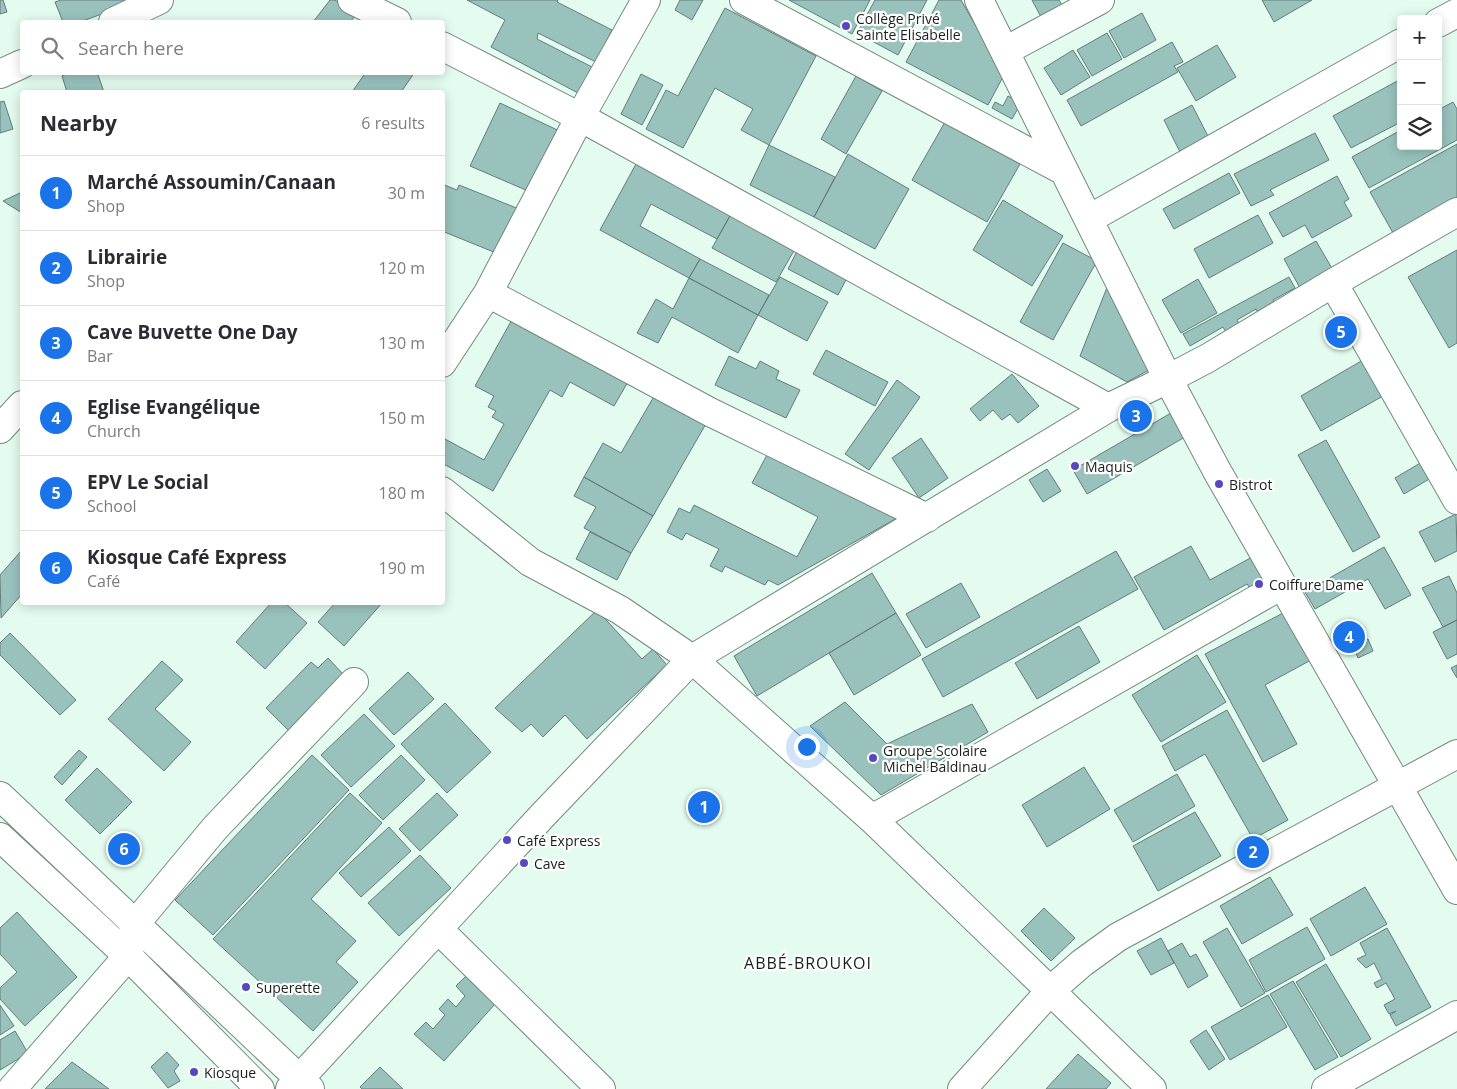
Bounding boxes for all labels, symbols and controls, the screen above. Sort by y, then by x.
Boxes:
place label: Collège Privé Sainte Elisabelle [856,9,961,44]
map controls [1397,15,1442,150]
button: + [1397,15,1442,60]
search box [20,20,445,75]
marker: Collège Privé Sainte Elisabelle [840,20,852,32]
icon: search [38,34,66,62]
text: Search here [78,35,184,61]
button: − [1397,60,1442,105]
button: layers [1397,105,1442,150]
text: Nearby [40,109,117,137]
text: 6 results [361,112,425,134]
text: Marché Assoumin/Canaan [87,169,336,195]
text: 1 [51,182,61,204]
text: 30 m [388,182,425,204]
text: Shop [87,195,125,217]
text: Librairie [87,244,167,270]
text: 2 [51,257,61,279]
text: 120 m [379,257,425,279]
text: Shop [87,270,125,292]
pin: 5 [1325,313,1357,351]
text: Cave Buvette One Day [87,319,298,345]
text: 3 [51,332,61,354]
text: 130 m [379,332,425,354]
text: Bar [87,345,113,367]
text: Eglise Evangélique [87,394,260,420]
pin: 3 [1120,397,1152,435]
text: 4 [51,407,61,429]
text: 150 m [379,407,425,429]
text: Church [87,420,141,442]
place label: Maquis [1085,457,1133,476]
marker: Maquis [1069,460,1081,472]
text: EPV Le Social [87,469,209,495]
place label: Bistrot [1229,475,1272,494]
marker: Bistrot [1213,478,1225,490]
text: 5 [51,482,61,504]
text: 180 m [379,482,425,504]
text: School [87,495,137,517]
text: Kiosque Café Express [87,544,287,570]
text: 6 [51,557,61,579]
text: 190 m [379,557,425,579]
text: Café [87,570,120,592]
place label: Coiffure Dame [1269,575,1364,594]
marker: Coiffure Dame [1253,578,1265,590]
pin: 4 [1333,618,1365,656]
your location [794,734,820,760]
place label: Groupe Scolaire Michel Baldinau [883,741,987,776]
marker: Groupe Scolaire Michel Baldinau [867,752,879,764]
pin: 1 [688,788,720,826]
pin: 6 [108,830,140,868]
place label: Café Express [517,831,601,850]
pin: 2 [1237,833,1269,871]
marker: Café Express [501,834,513,846]
place label: Cave [534,854,566,873]
marker: Cave [518,857,530,869]
district label: ABBÉ-BROUKOI [744,952,872,974]
place label: Superette [256,978,320,997]
marker: Superette [240,981,252,993]
place label: Kiosque [204,1063,256,1082]
marker: Kiosque [188,1066,200,1078]

